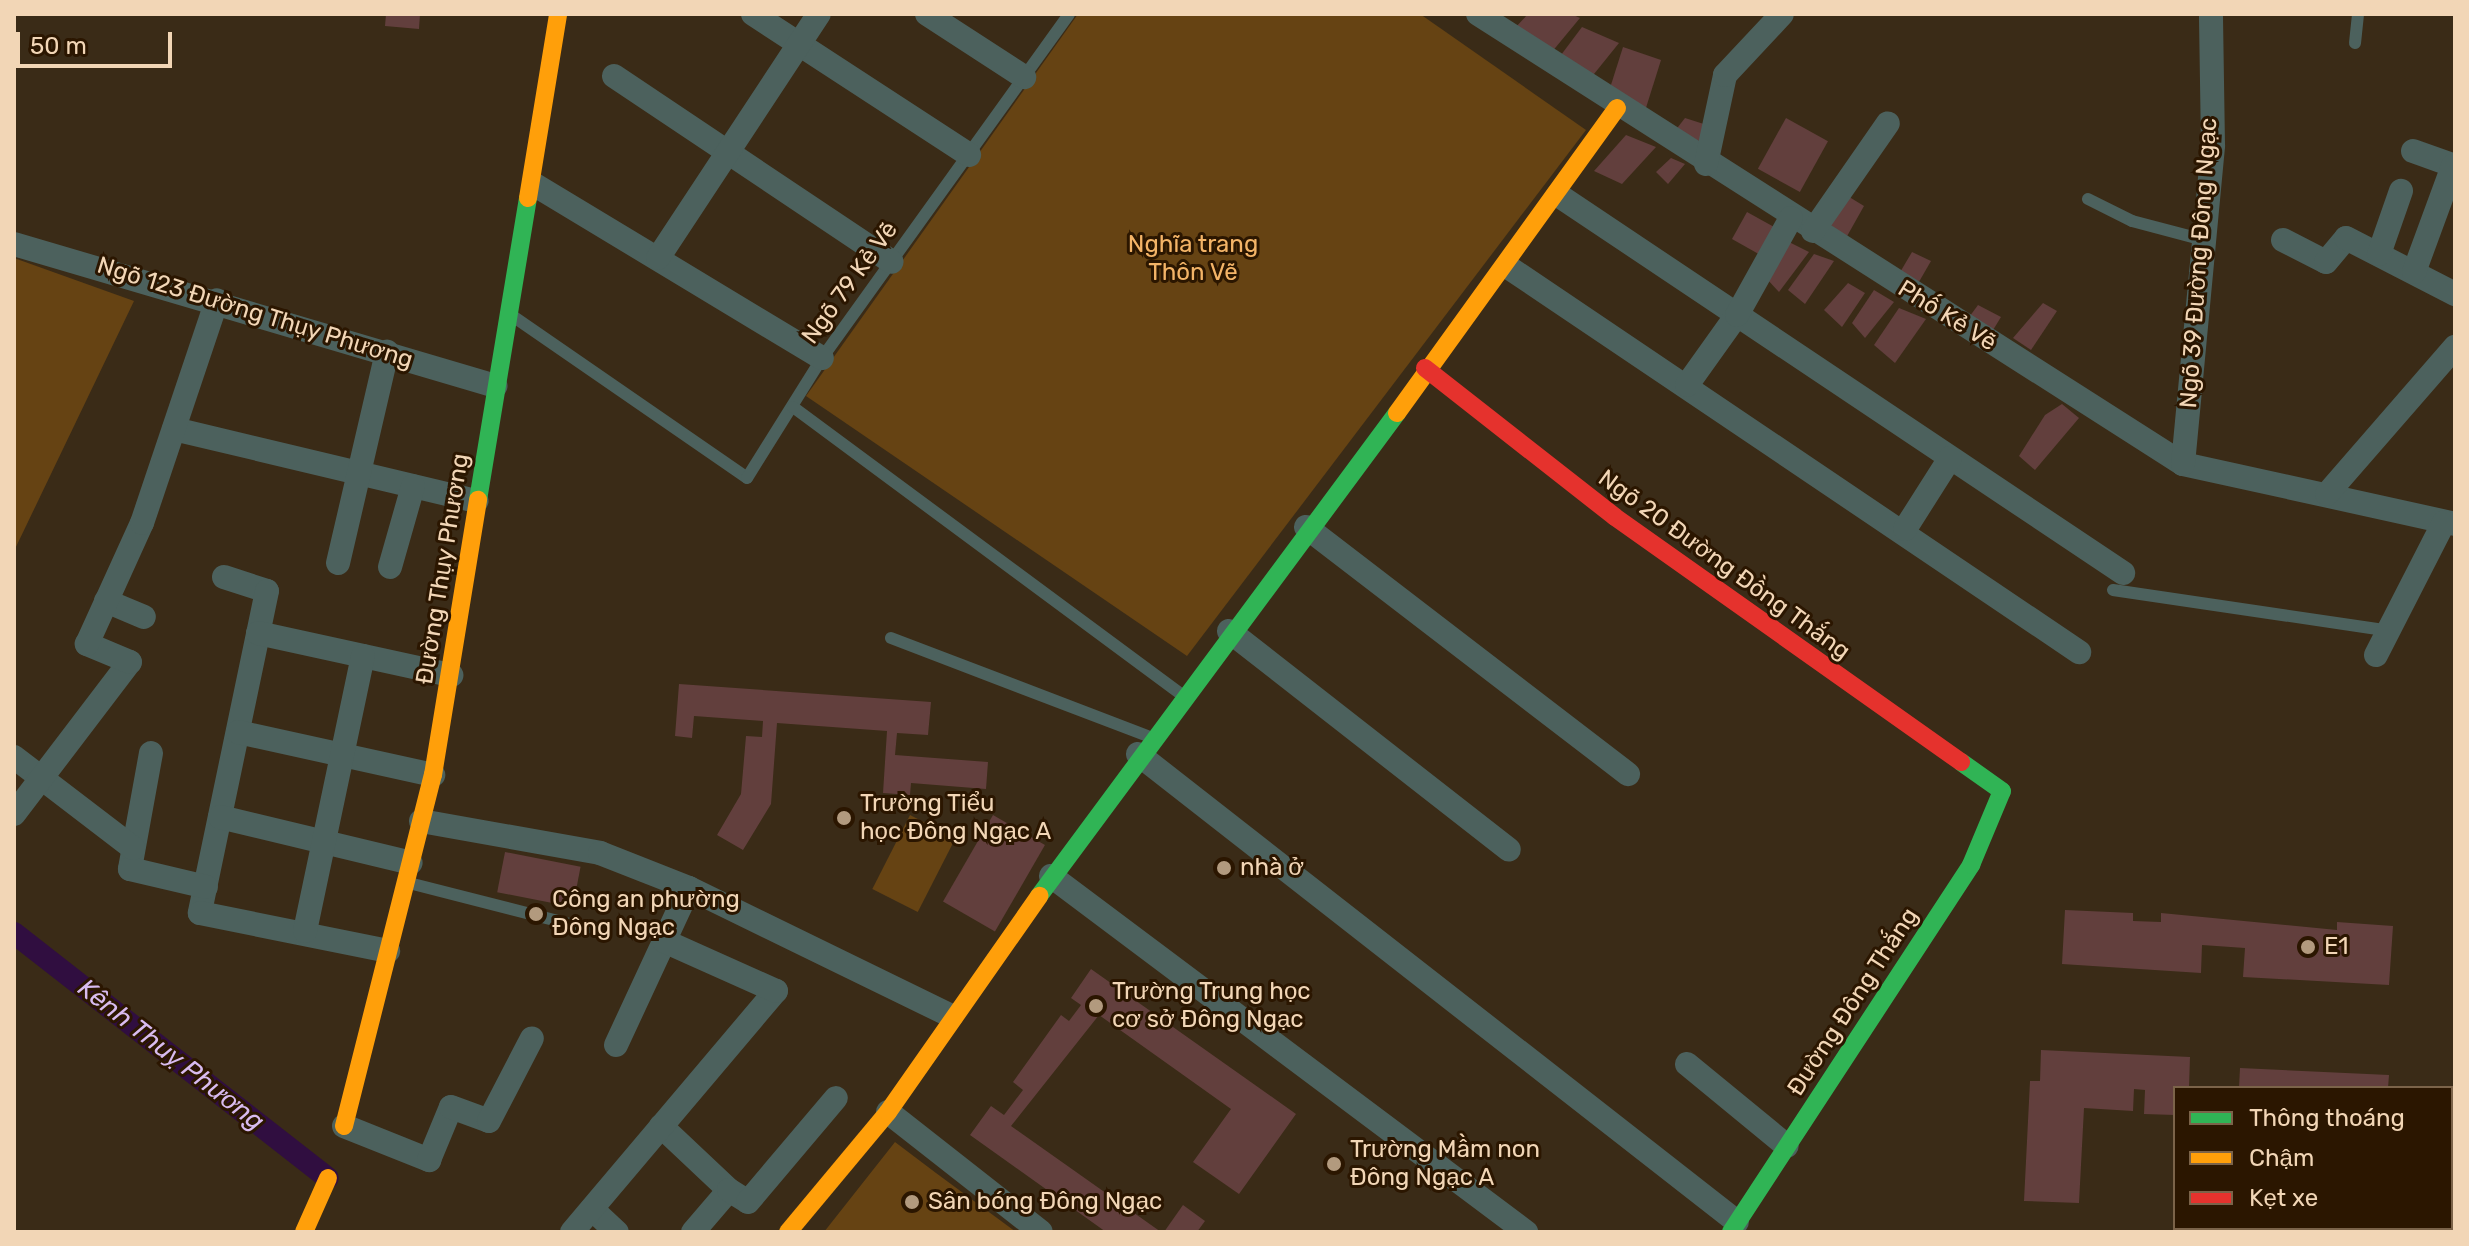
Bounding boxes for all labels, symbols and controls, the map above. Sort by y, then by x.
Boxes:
scale bar [20,16,176,66]
text: 50 m [30,32,87,60]
street label: Ngõ 39 Đường Đông Ngạc [2174,117,2224,409]
street label: Ngõ 79 Kẻ Vẽ [796,216,904,350]
park label: Nghĩa trang Thôn Vẽ [1128,231,1258,287]
street label: Ngõ 123 Đường Thụy Phương [93,251,417,375]
street label: Phố Kẻ Vẽ [1892,274,2002,358]
street label: Đường Thụy Phương [410,451,476,687]
street label: Ngõ 20 Đường Đồng Thắng [1592,464,1856,666]
place label: Trường Tiểu học Đông Ngạc A [860,790,1052,846]
marker: Trường Tiểu học Đông Ngạc A [835,809,853,827]
place label: nhà ở [1240,854,1304,882]
marker: nhà ở [1215,859,1233,877]
place label: Công an phường Đông Ngạc [552,886,740,942]
street label: Đường Đông Thắng [1781,902,1925,1102]
marker: Công an phường Đông Ngạc [527,905,545,923]
place label: E1 [2324,933,2349,961]
marker: E1 [2299,938,2317,956]
water label: Kênh Thuỵ Phương [71,972,271,1138]
place label: Trường Trung học cơ sở Đông Ngạc [1112,978,1311,1034]
marker: Trường Trung học cơ sở Đông Ngạc [1087,997,1105,1015]
legend [2173,1086,2453,1230]
text: Thông thoáng [2249,1104,2405,1132]
place label: Trường Mầm non Đông Ngạc A [1350,1136,1540,1192]
text: Chậm [2249,1144,2314,1172]
marker: Trường Mầm non Đông Ngạc A [1325,1155,1343,1173]
text: Kẹt xe [2249,1184,2318,1212]
place label: Sân bóng Đông Ngạc [928,1188,1162,1216]
marker: Sân bóng Đông Ngạc [903,1193,921,1211]

